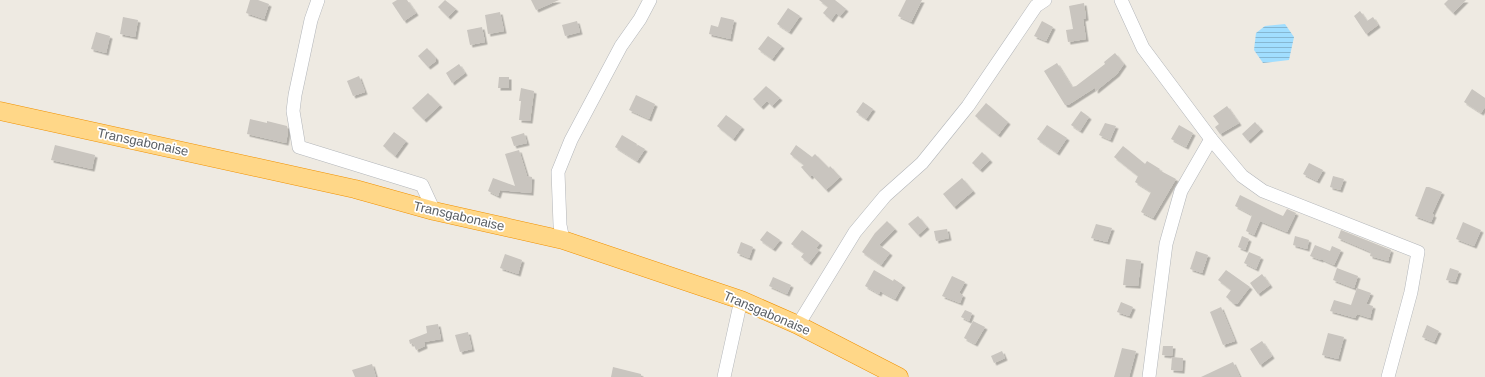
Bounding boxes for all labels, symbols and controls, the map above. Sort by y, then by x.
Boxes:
street label: Transgabonaise [96,125,190,159]
street label: Transgabonaise [412,198,506,234]
street label: Transgabonaise [721,288,813,338]

